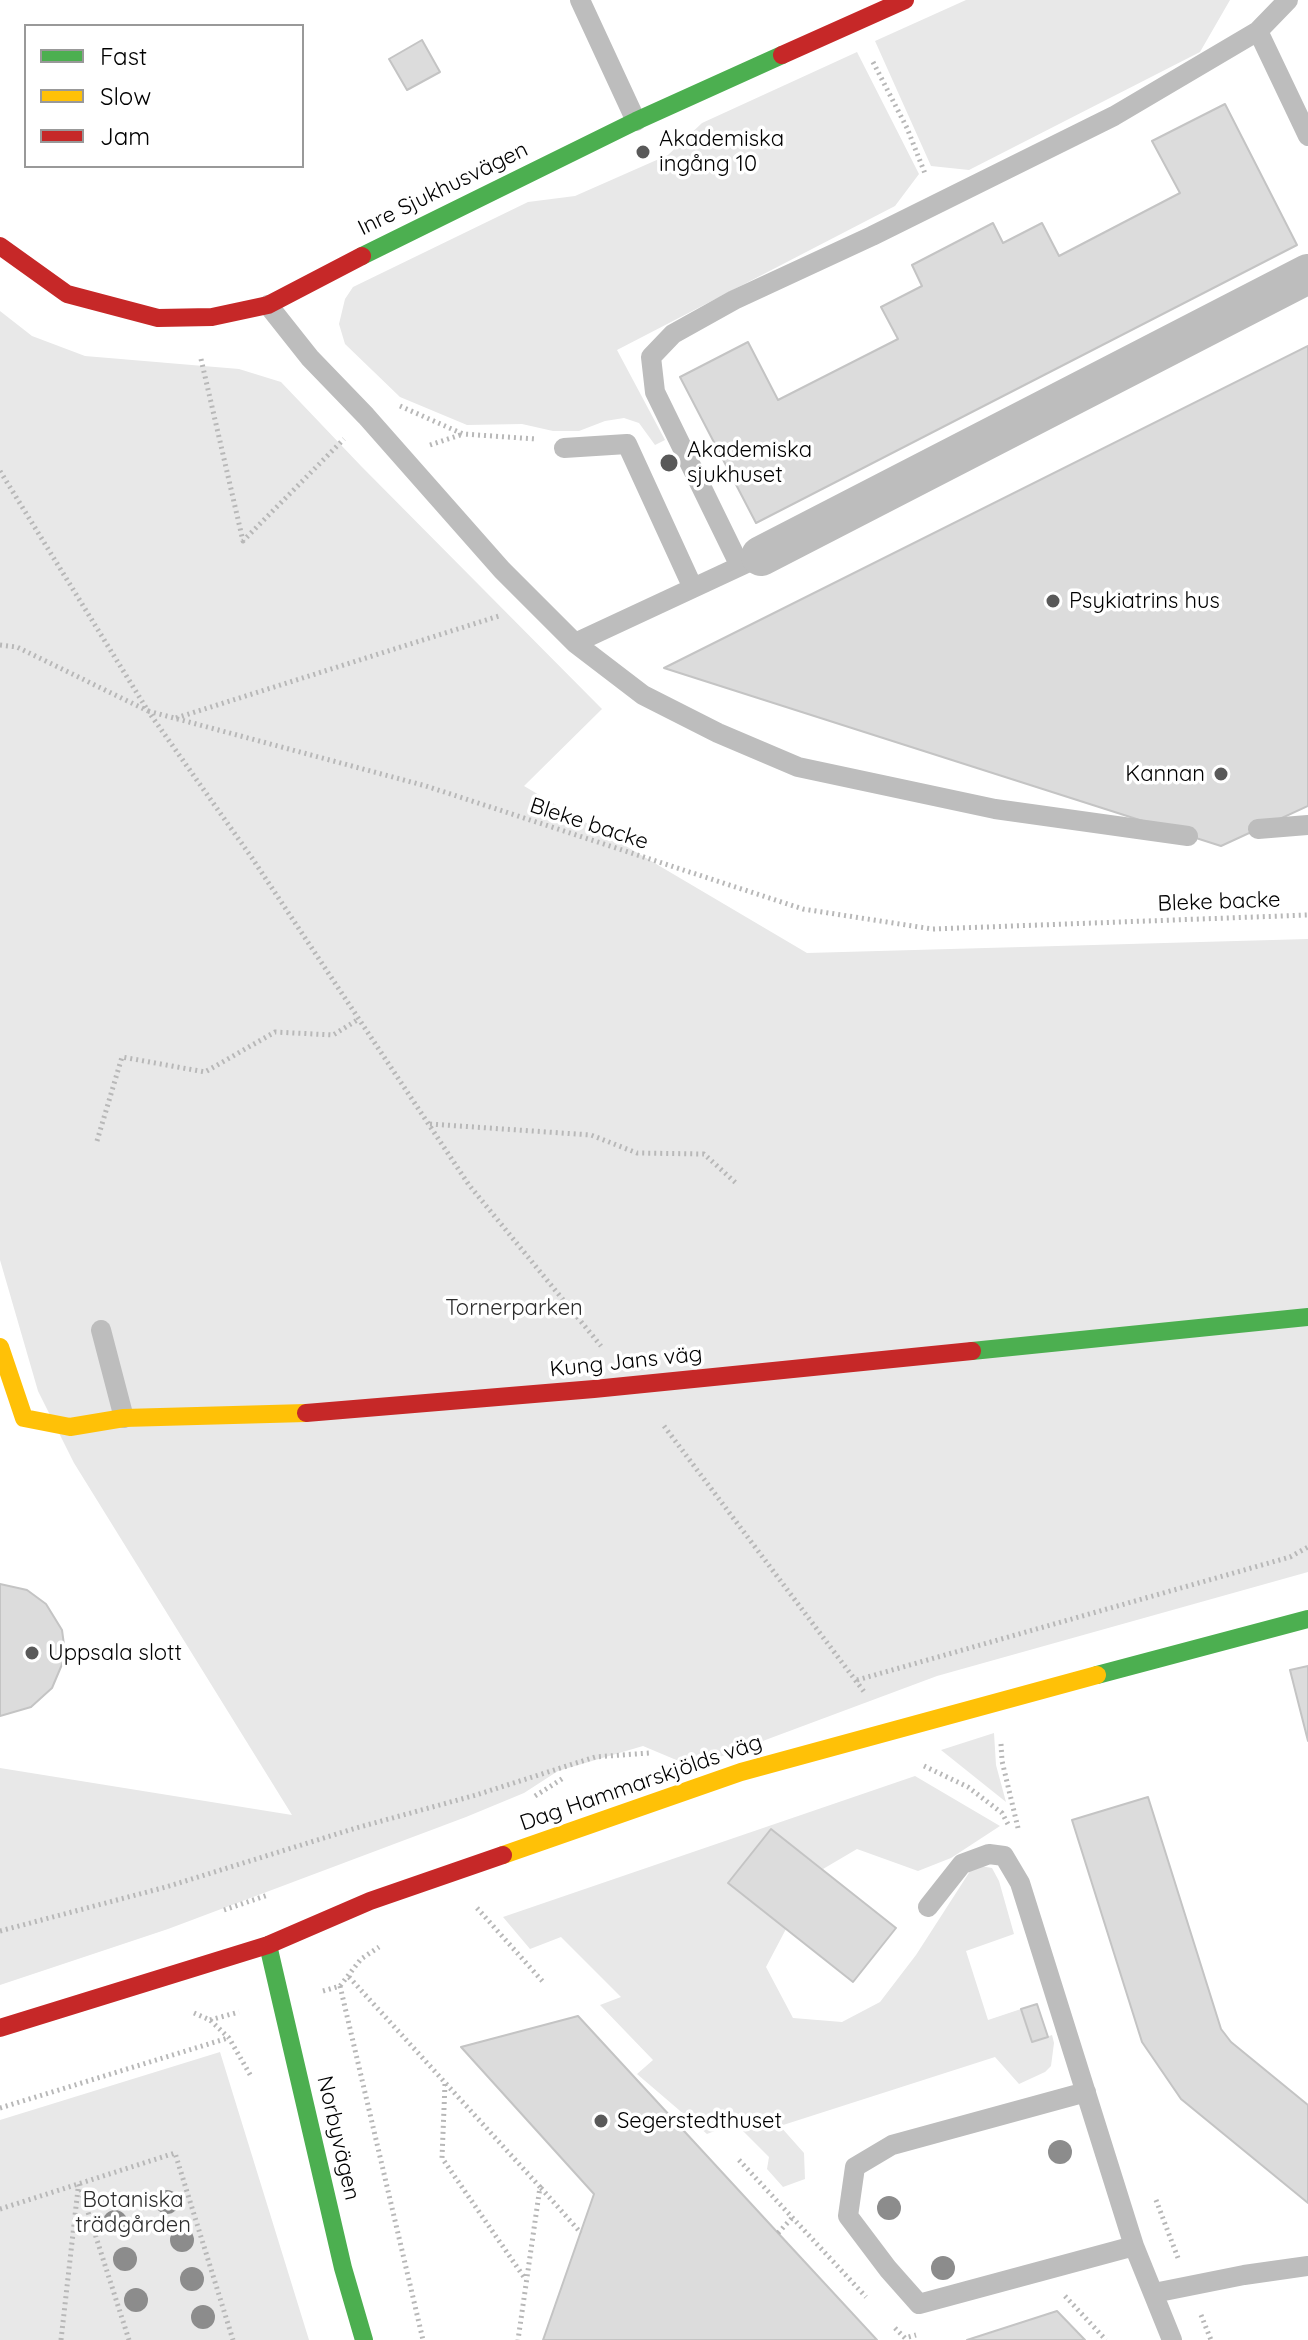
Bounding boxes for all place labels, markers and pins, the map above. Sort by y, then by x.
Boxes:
place label: Akademiska ingång 10 [659,126,784,178]
marker: Akademiska ingång 10 [634,143,652,161]
place label: Akademiska sjukhuset [687,437,812,488]
marker: Akademiska sjukhuset [658,452,680,474]
place label: Psykiatrins hus [1069,588,1220,614]
marker: Psykiatrins hus [1044,592,1062,610]
place label: Kannan [1125,761,1205,787]
marker: Kannan [1212,765,1230,783]
place label: Uppsala slott [48,1640,182,1666]
marker: Uppsala slott [23,1644,41,1662]
place label: Segerstedthuset [617,2108,782,2134]
marker: Segerstedthuset [592,2112,610,2130]

